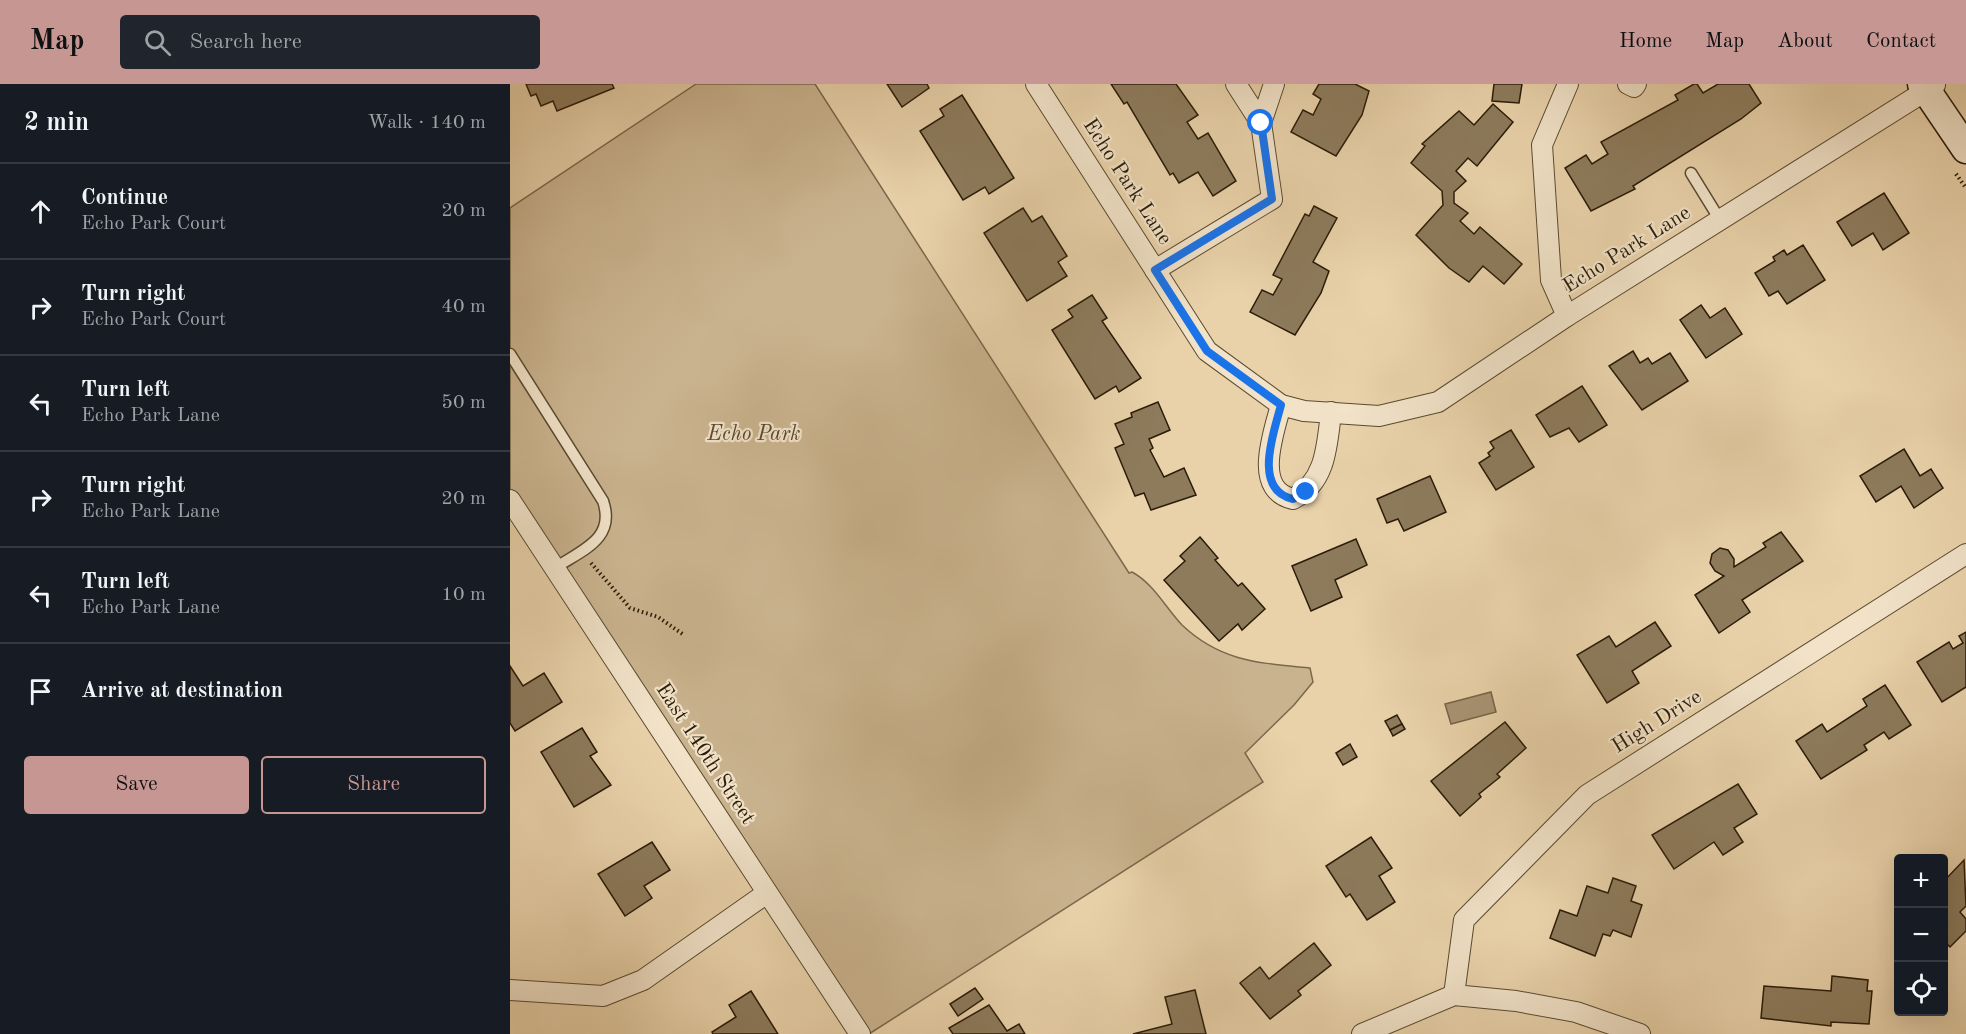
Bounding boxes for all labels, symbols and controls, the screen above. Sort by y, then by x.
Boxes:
search box [120,15,540,69]
icon: search [141,26,174,59]
text: Map [30,28,84,56]
text: Search here [189,31,302,53]
text: Home [1619,31,1672,52]
text: Map [1705,31,1744,52]
text: About [1777,31,1833,52]
text: Contact [1866,31,1936,52]
route start [1247,109,1273,135]
text: 2 min [24,110,89,136]
text: Walk · 140 m [367,113,486,133]
street label: Echo Park Lane [1078,115,1176,249]
text: Continue [81,187,168,209]
icon: ahead [24,195,57,228]
text: 20 m [441,201,486,221]
street label: Echo Park Lane [1560,202,1694,298]
text: Echo Park Court [81,214,226,234]
text: Turn right [81,283,185,305]
icon: right [24,291,57,324]
text: 40 m [441,297,486,317]
text: Echo Park Court [81,310,226,330]
text: Turn left [81,379,170,401]
icon: left [24,387,57,420]
text: 50 m [441,393,486,413]
text: Echo Park Lane [81,406,220,426]
park label: Echo Park [706,424,801,445]
text: Turn right [81,475,185,497]
route end [1292,478,1318,504]
icon: right [24,483,57,516]
text: 20 m [441,489,486,509]
text: Echo Park Lane [81,502,220,522]
text: Turn left [81,571,170,593]
icon: left [24,579,57,612]
text: 10 m [441,585,486,605]
text: Echo Park Lane [81,598,220,618]
icon: arrive [24,675,57,708]
street label: East 140th Street [652,679,758,829]
text: Arrive at destination [81,680,283,702]
street label: High Drive [1608,686,1706,758]
button: Save [24,756,249,814]
button: Share [261,756,486,814]
map controls [1894,854,1948,1016]
button: + [1894,854,1948,908]
button: − [1894,908,1948,962]
button: locate [1894,962,1948,1016]

